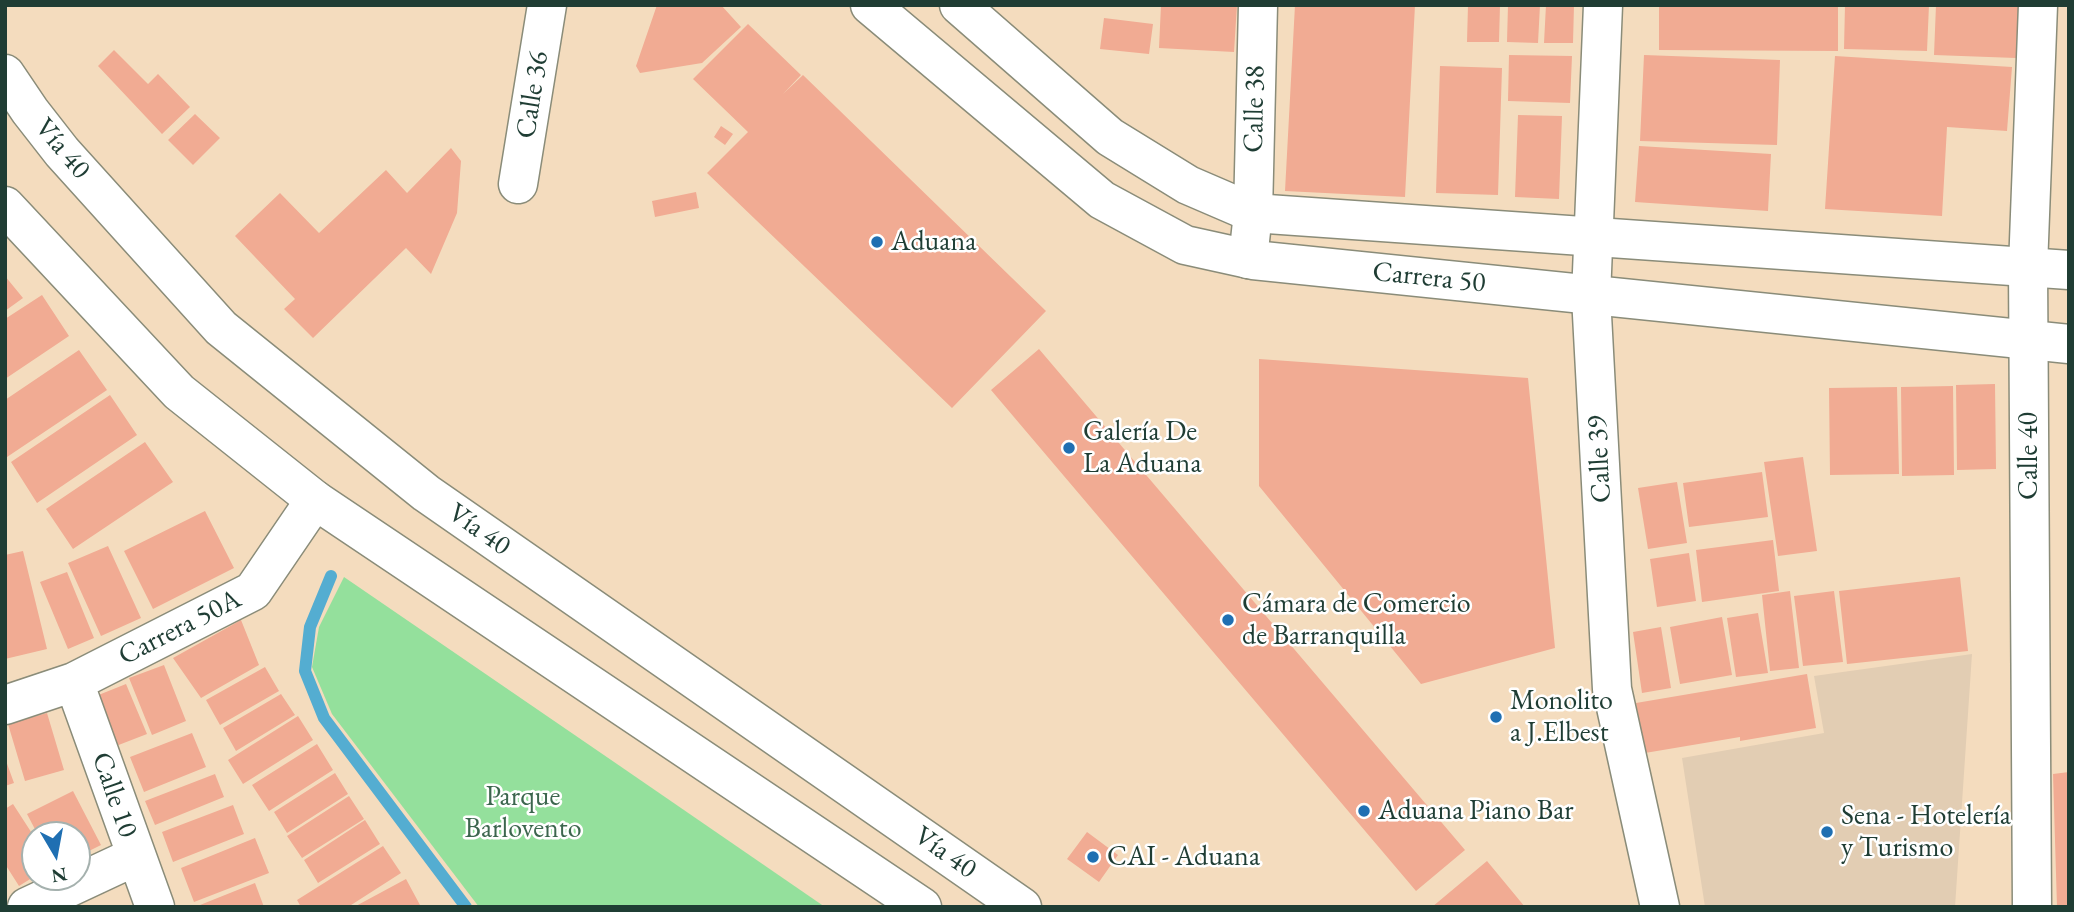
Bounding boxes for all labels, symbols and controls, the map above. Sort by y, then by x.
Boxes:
street label: Calle 36 [510,49,556,141]
street label: Calle 38 [1237,65,1273,153]
street label: Vía 40 [27,112,97,186]
place label: Aduana [891,225,976,259]
marker: Aduana [869,234,885,250]
street label: Carrera 50 [1371,255,1487,301]
street label: Calle 40 [2012,412,2046,500]
street label: Calle 39 [1581,414,1619,504]
place label: Galería De La Aduana [1083,415,1202,481]
marker: Galería De La Aduana [1061,440,1077,456]
street label: Vía 40 [441,497,517,563]
street label: Carrera 50A [113,583,247,673]
place label: Cámara de Comercio de Barranquilla [1242,587,1471,653]
marker: Cámara de Comercio de Barranquilla [1220,612,1236,628]
place label: Monolito a J.Elbest [1510,684,1613,750]
marker: Monolito a J.Elbest [1488,709,1504,725]
street label: Calle 10 [84,748,144,842]
park label: Parque Barlovento [464,780,582,846]
place label: Aduana Piano Bar [1378,794,1574,828]
place label: Sena - Hotelería y Turismo [1841,799,2011,865]
marker: Aduana Piano Bar [1356,803,1372,819]
street label: Vía 40 [907,820,983,886]
north arrow [21,821,91,891]
marker: Sena - Hotelería y Turismo [1819,824,1835,840]
place label: CAI - Aduana [1107,840,1260,874]
marker: CAI - Aduana [1085,849,1101,865]
text: N [50,862,69,889]

